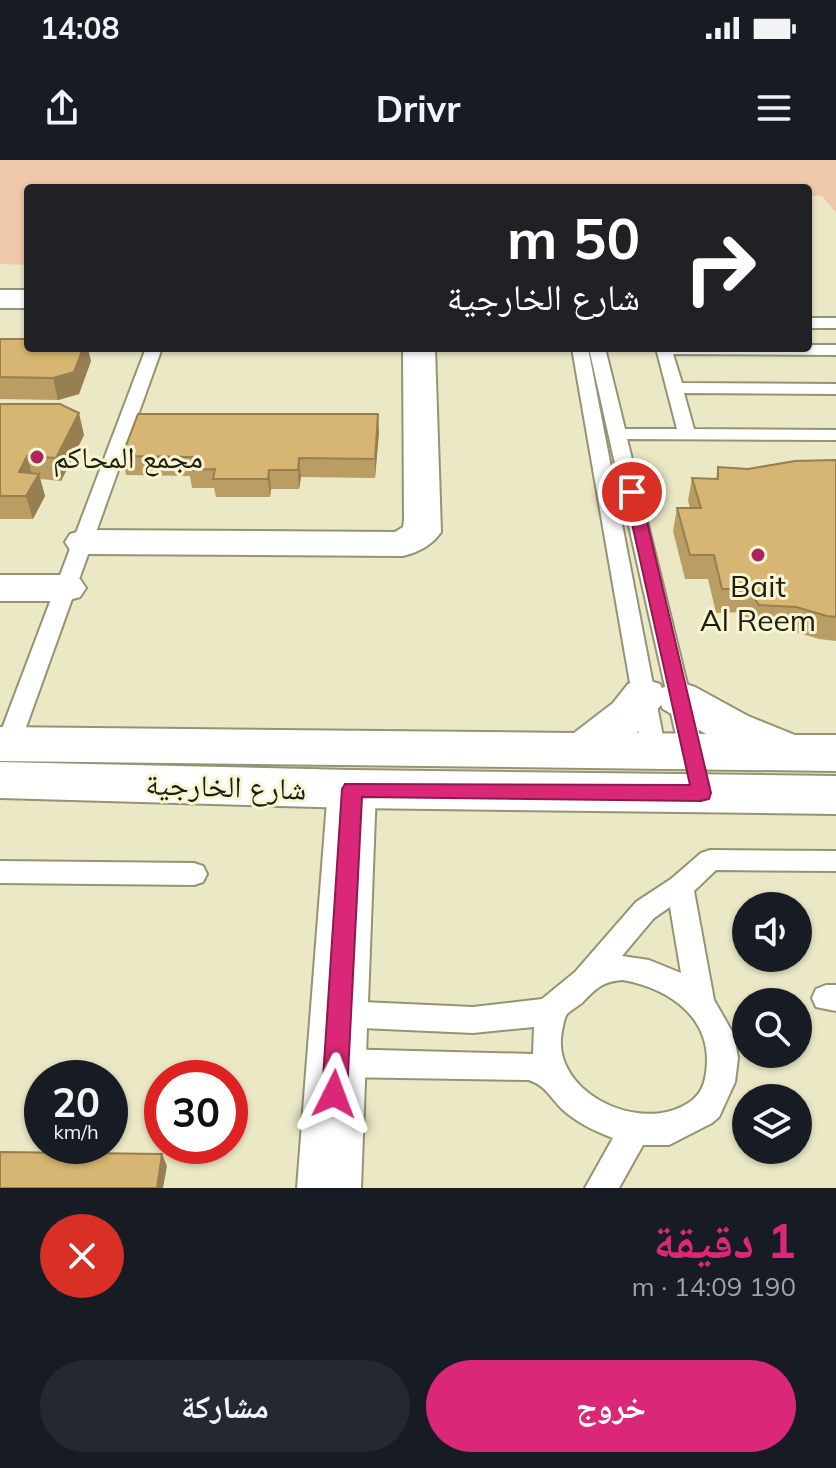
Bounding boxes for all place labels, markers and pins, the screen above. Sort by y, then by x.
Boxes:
place label: مجمع المحاكم [53,438,203,478]
marker: مجمع المحاكم [28,448,46,466]
pin [598,458,666,526]
marker: Bait Al Reem [749,546,767,564]
place label: Bait Al Reem [700,567,816,639]

